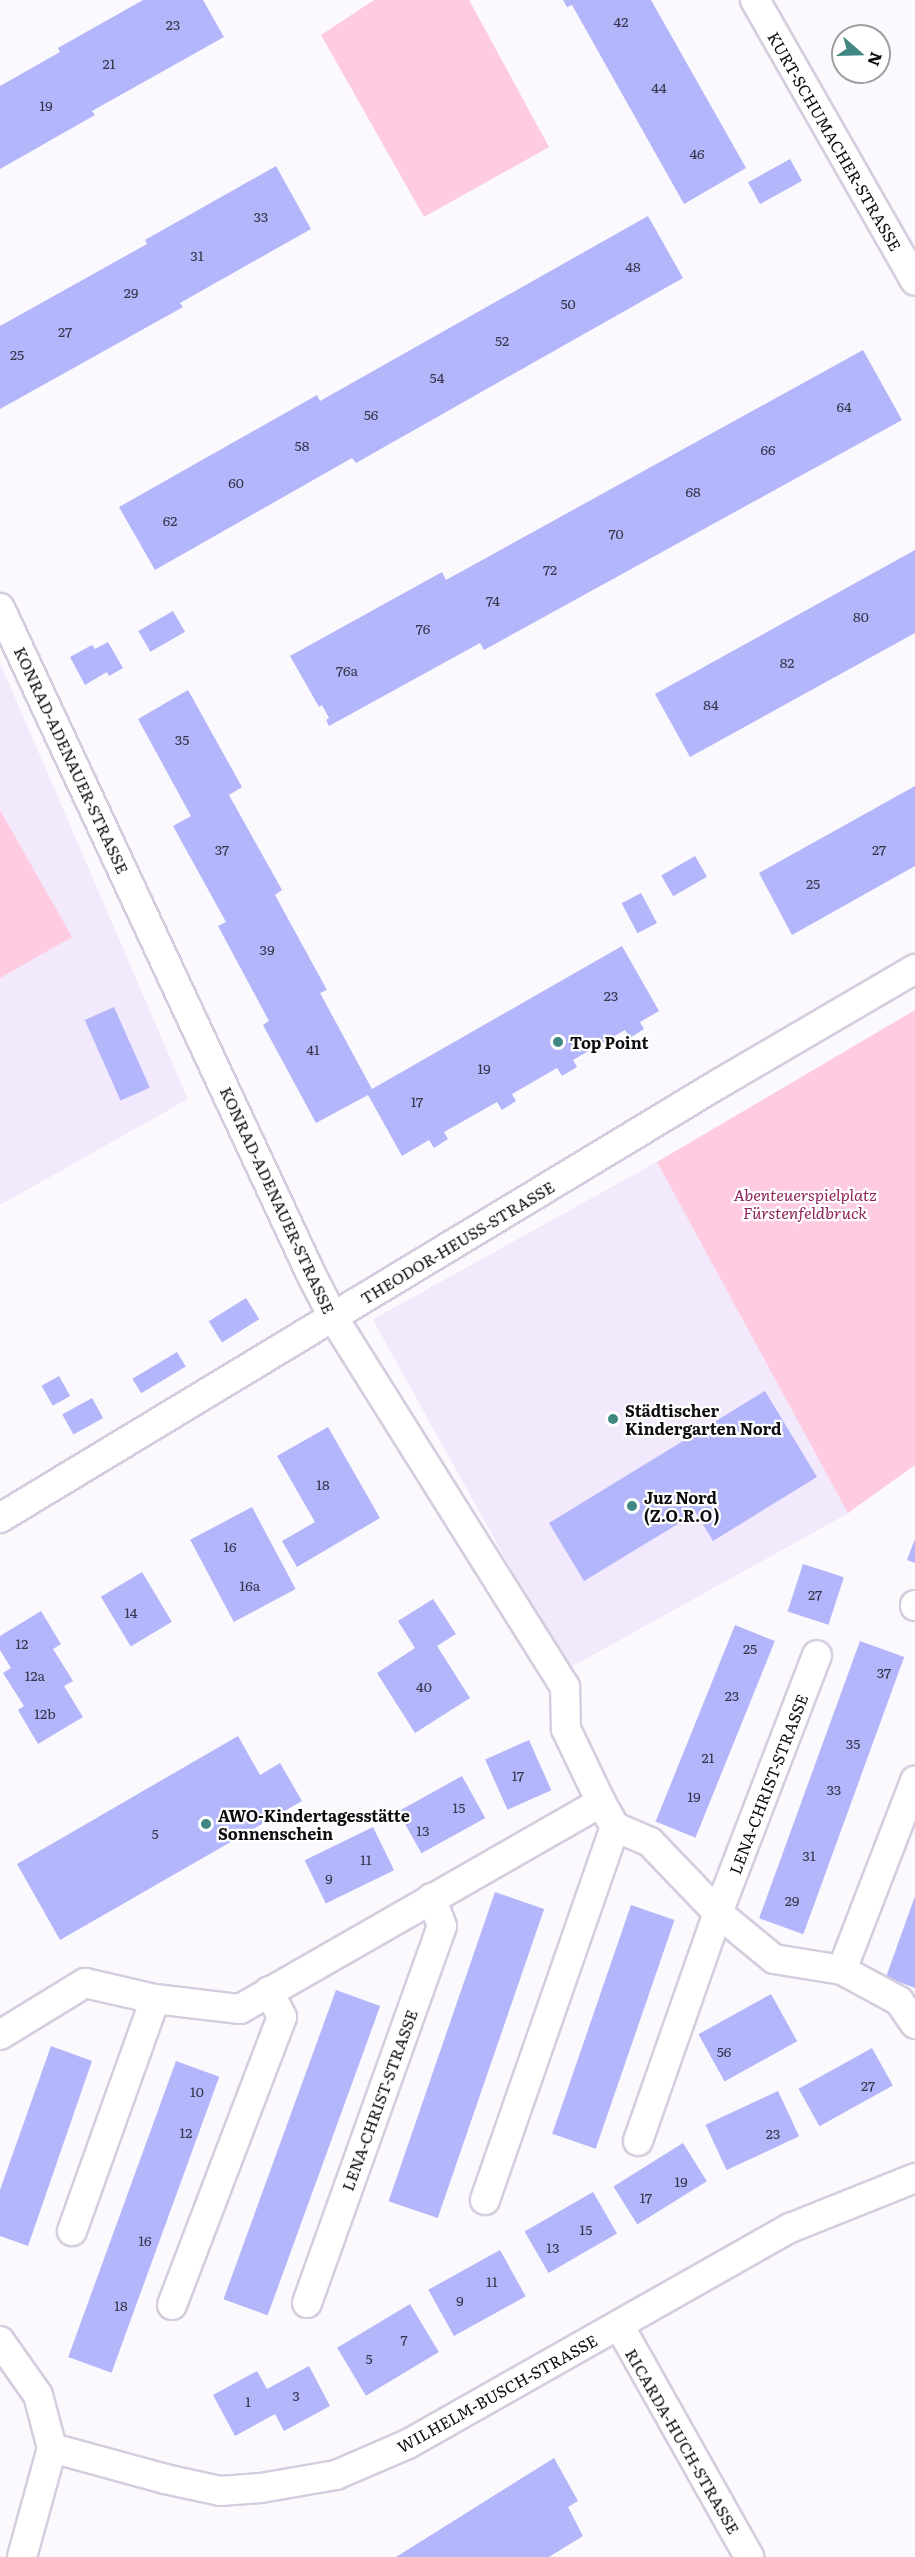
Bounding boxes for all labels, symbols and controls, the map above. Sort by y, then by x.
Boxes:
house number: 42 [614,13,628,29]
house number: 23 [166,16,180,32]
north arrow [831,24,891,84]
street label: KURT-SCHUMACHER-STRASSE [764,28,906,254]
text: N [862,49,890,70]
house number: 21 [103,55,115,71]
house number: 44 [651,79,667,95]
house number: 19 [39,97,53,113]
house number: 46 [689,145,705,161]
house number: 33 [254,208,268,224]
house number: 31 [190,247,204,263]
house number: 48 [625,258,641,274]
house number: 29 [124,284,138,300]
house number: 50 [560,295,576,311]
house number: 27 [58,323,72,339]
house number: 52 [495,332,509,348]
house number: 25 [10,346,24,362]
house number: 54 [430,369,444,385]
house number: 64 [836,398,852,414]
house number: 56 [364,406,378,422]
house number: 58 [295,437,309,453]
house number: 66 [760,441,776,457]
house number: 60 [228,474,244,490]
house number: 68 [685,483,701,499]
house number: 62 [163,512,177,528]
house number: 70 [608,525,624,541]
house number: 72 [543,561,557,577]
house number: 74 [486,592,500,608]
house number: 80 [853,608,869,624]
house number: 76 [416,620,430,636]
street label: KONRAD-ADENAUER-STRASSE [11,644,133,876]
house number: 82 [780,654,794,670]
house number: 76a [336,662,358,678]
house number: 84 [703,696,719,712]
house number: 35 [175,731,189,747]
house number: 37 [215,841,229,857]
house number: 27 [872,841,886,857]
house number: 25 [806,875,820,891]
house number: 39 [260,941,274,957]
house number: 23 [604,987,618,1003]
place label: Top Point [570,1032,648,1052]
marker: Top Point [551,1035,565,1049]
house number: 41 [306,1041,320,1057]
house number: 19 [477,1060,491,1076]
street label: KONRAD-ADENAUER-STRASSE [217,1084,339,1316]
house number: 17 [411,1093,423,1109]
street label: THEODOR-HEUSS-STRASSE [357,1176,557,1308]
park label: Abenteuerspielplatz Fürstenfeldbruck [733,1184,877,1222]
place label: Städtischer Kindergarten Nord [625,1400,781,1438]
marker: Städtischer Kindergarten Nord [606,1412,620,1426]
house number: 18 [316,1476,330,1492]
place label: Juz Nord (Z.O.R.O) [644,1487,720,1525]
marker: Juz Nord (Z.O.R.O) [625,1499,639,1513]
house number: 16 [223,1538,237,1554]
house number: 16a [240,1577,260,1593]
house number: 27 [808,1586,822,1602]
house number: 14 [125,1604,137,1620]
house number: 12 [16,1635,28,1651]
house number: 25 [743,1640,757,1656]
house number: 37 [877,1664,891,1680]
house number: 12a [25,1667,45,1683]
house number: 40 [416,1678,432,1694]
house number: 23 [725,1687,739,1703]
street label: LENA-CHRIST-STRASSE [725,1691,811,1877]
house number: 12b [34,1705,56,1721]
house number: 35 [846,1735,860,1751]
house number: 21 [702,1749,714,1765]
house number: 17 [512,1767,524,1783]
house number: 33 [827,1781,841,1797]
house number: 19 [687,1788,701,1804]
house number: 15 [453,1799,465,1815]
place label: AWO-Kindertagesstätte Sonnenschein [218,1805,410,1843]
marker: AWO-Kindertagesstätte Sonnenschein [199,1817,213,1831]
house number: 13 [416,1822,430,1838]
house number: 5 [151,1825,159,1841]
house number: 31 [802,1847,816,1863]
house number: 11 [360,1851,372,1867]
house number: 9 [325,1870,333,1886]
house number: 29 [785,1892,799,1908]
street label: LENA-CHRIST-STRASSE [337,2007,421,2193]
house number: 56 [717,2043,731,2059]
house number: 27 [861,2077,875,2093]
house number: 10 [190,2083,204,2099]
house number: 12 [180,2124,192,2140]
house number: 23 [766,2125,780,2141]
house number: 19 [674,2173,688,2189]
house number: 17 [640,2189,652,2205]
house number: 15 [580,2221,592,2237]
house number: 16 [138,2232,152,2248]
house number: 13 [546,2239,560,2255]
house number: 11 [486,2273,498,2289]
house number: 9 [456,2292,464,2308]
house number: 18 [114,2297,128,2313]
street label: WILHELM-BUSCH-STRASSE [394,2330,600,2456]
house number: 7 [400,2331,408,2347]
street label: RICARDA-HUCH-STRASSE [622,2345,744,2537]
house number: 5 [365,2350,373,2366]
house number: 3 [292,2387,300,2403]
house number: 1 [245,2393,251,2409]

